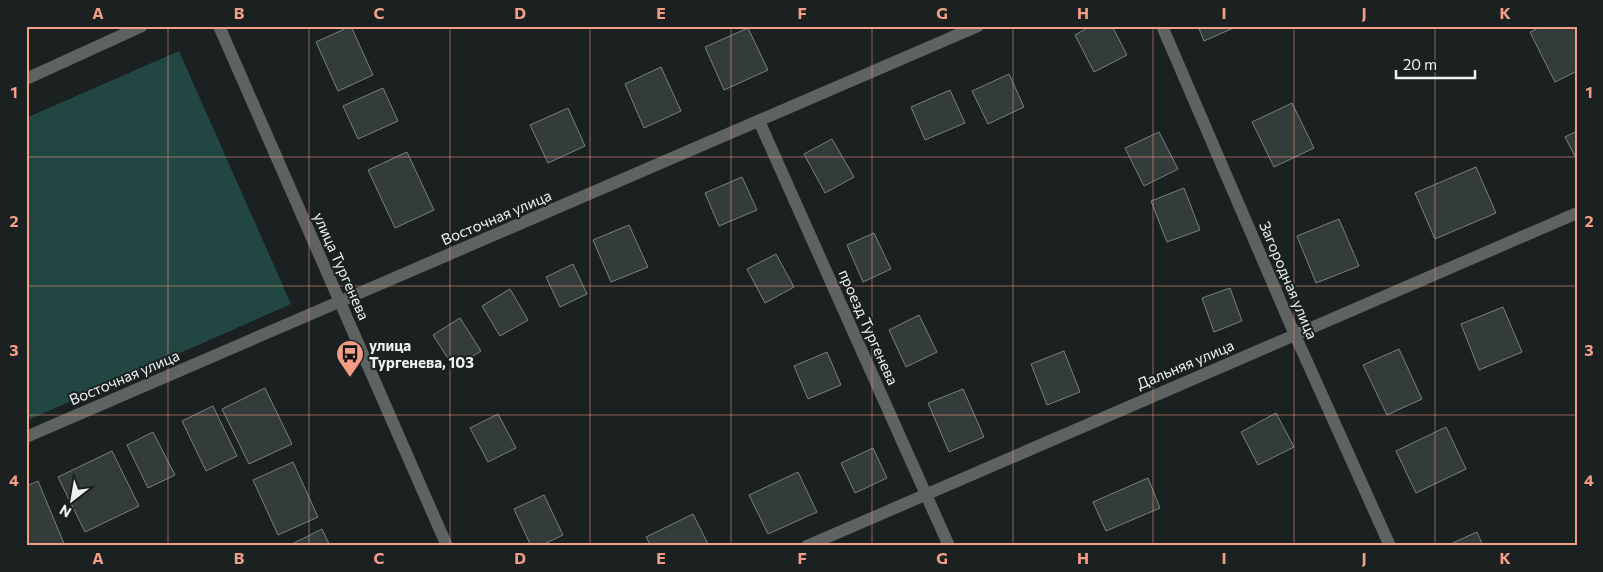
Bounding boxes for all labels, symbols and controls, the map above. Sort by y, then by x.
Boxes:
text: A [92,3,104,22]
text: B [234,3,245,22]
text: C [374,3,385,22]
text: D [514,3,526,22]
text: E [656,3,666,22]
text: F [797,3,807,22]
text: G [936,3,948,22]
text: H [1077,3,1089,22]
text: I [1221,3,1227,22]
text: J [1361,3,1367,22]
text: K [1499,3,1511,22]
scale bar [1396,48,1474,80]
text: 20 m [1403,55,1437,73]
text: 1 [10,82,18,101]
text: 1 [1585,82,1593,101]
street label: Восточная улица [438,186,554,248]
street label: улица Тургенева [310,210,374,322]
text: 2 [9,211,19,230]
text: 2 [1584,211,1594,230]
street label: Загородная улица [1256,218,1322,342]
street label: проезд Тургенева [835,266,903,388]
street label: Дальняя улица [1134,335,1236,393]
place label: улица Тургенева, 103 [369,336,474,371]
bus stop icon: улица Тургенева, 103 [335,339,365,378]
text: 3 [9,340,19,359]
text: 3 [1584,340,1594,359]
street label: Восточная улица [66,346,182,408]
text: 4 [9,470,19,489]
text: 4 [1584,470,1594,489]
north arrow [48,474,98,524]
text: N [56,502,74,522]
text: A [92,548,104,567]
text: B [234,548,245,567]
text: C [374,548,385,567]
text: D [514,548,526,567]
text: E [656,548,666,567]
text: F [797,548,807,567]
text: G [936,548,948,567]
text: H [1077,548,1089,567]
text: I [1221,548,1227,567]
text: J [1361,548,1367,567]
text: K [1499,548,1511,567]

